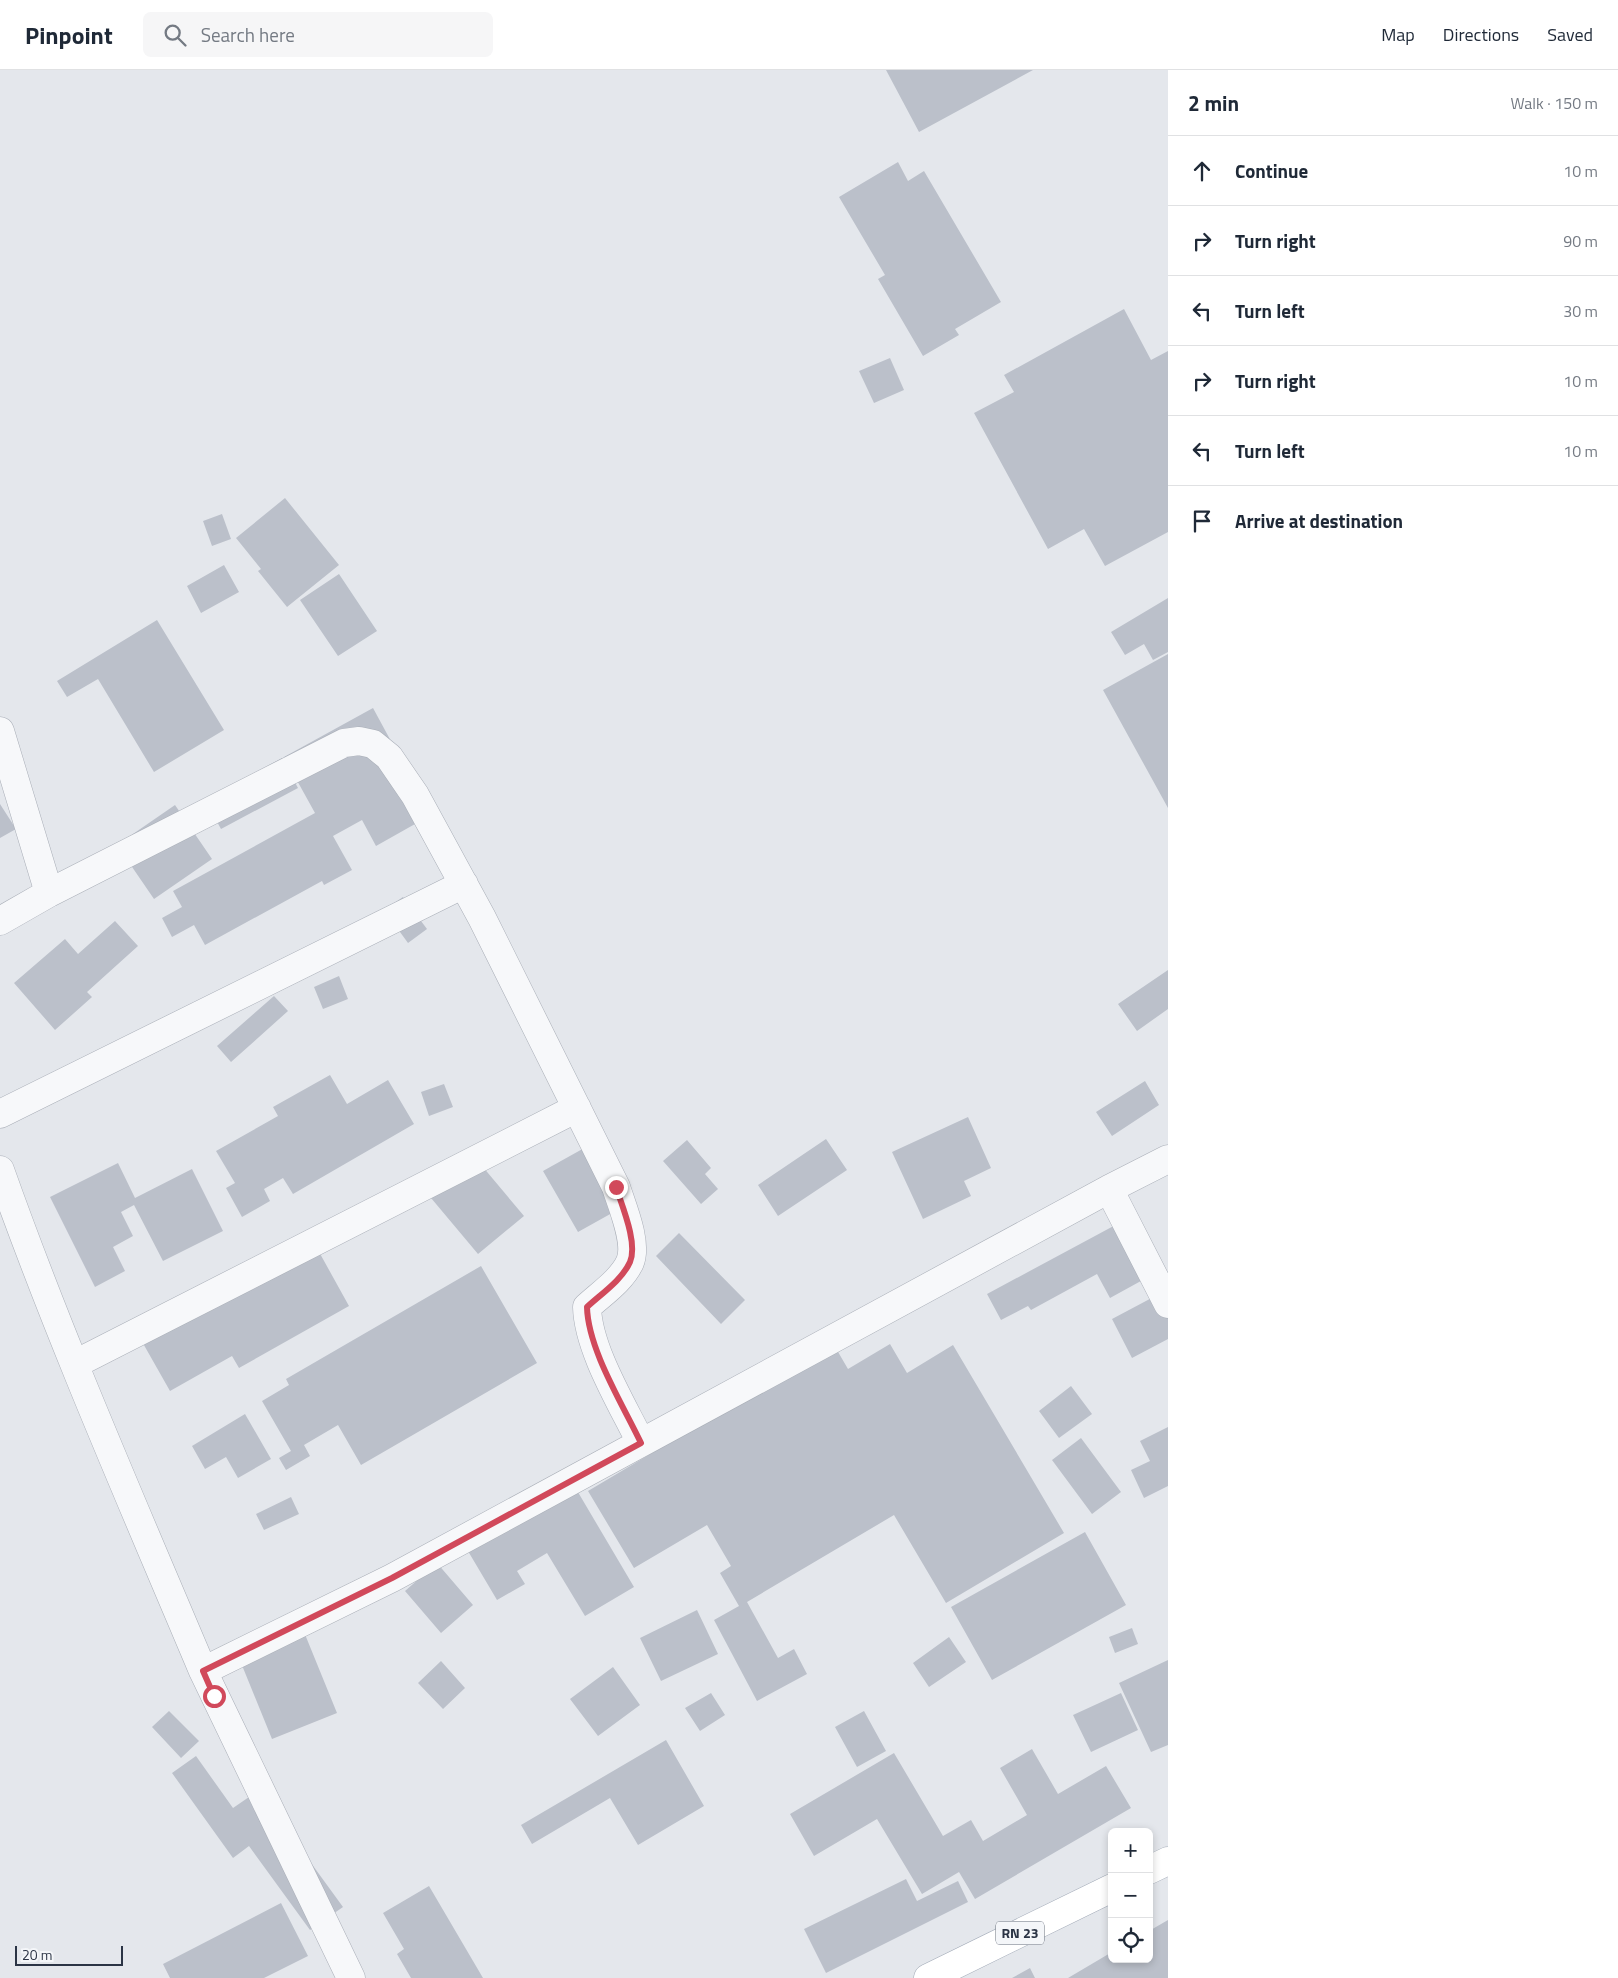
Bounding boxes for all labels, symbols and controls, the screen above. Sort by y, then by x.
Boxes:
search box [143,12,493,57]
text: Pinpoint [25,17,113,53]
text: Search here [201,20,295,49]
icon: search [161,21,189,49]
text: Map [1381,21,1415,48]
text: Directions [1443,21,1519,48]
text: Saved [1547,21,1593,48]
text: 2 min [1188,87,1239,119]
text: Walk · 150 m [1510,91,1598,115]
text: Continue [1235,156,1308,185]
icon: ahead [1188,157,1216,185]
text: 10 m [1563,159,1598,183]
text: Turn right [1235,226,1316,255]
icon: right [1188,227,1216,255]
text: 90 m [1563,229,1598,253]
text: Turn left [1235,296,1305,325]
icon: left [1188,297,1216,325]
text: 30 m [1563,299,1598,323]
text: Turn right [1235,366,1316,395]
icon: right [1188,367,1216,395]
text: 10 m [1563,369,1598,393]
text: Turn left [1235,436,1305,465]
icon: left [1188,437,1216,465]
text: 10 m [1563,439,1598,463]
text: Arrive at destination [1235,506,1403,535]
icon: arrive [1188,507,1216,535]
route end [605,1176,628,1199]
route start [203,1685,226,1708]
map controls [1108,1828,1153,1963]
button: + [1108,1828,1153,1873]
button: − [1108,1873,1153,1918]
button: locate [1108,1918,1153,1963]
road number: RN 23 [996,1922,1044,1945]
scale bar [15,1943,122,1966]
text: 20 m [22,1944,52,1965]

